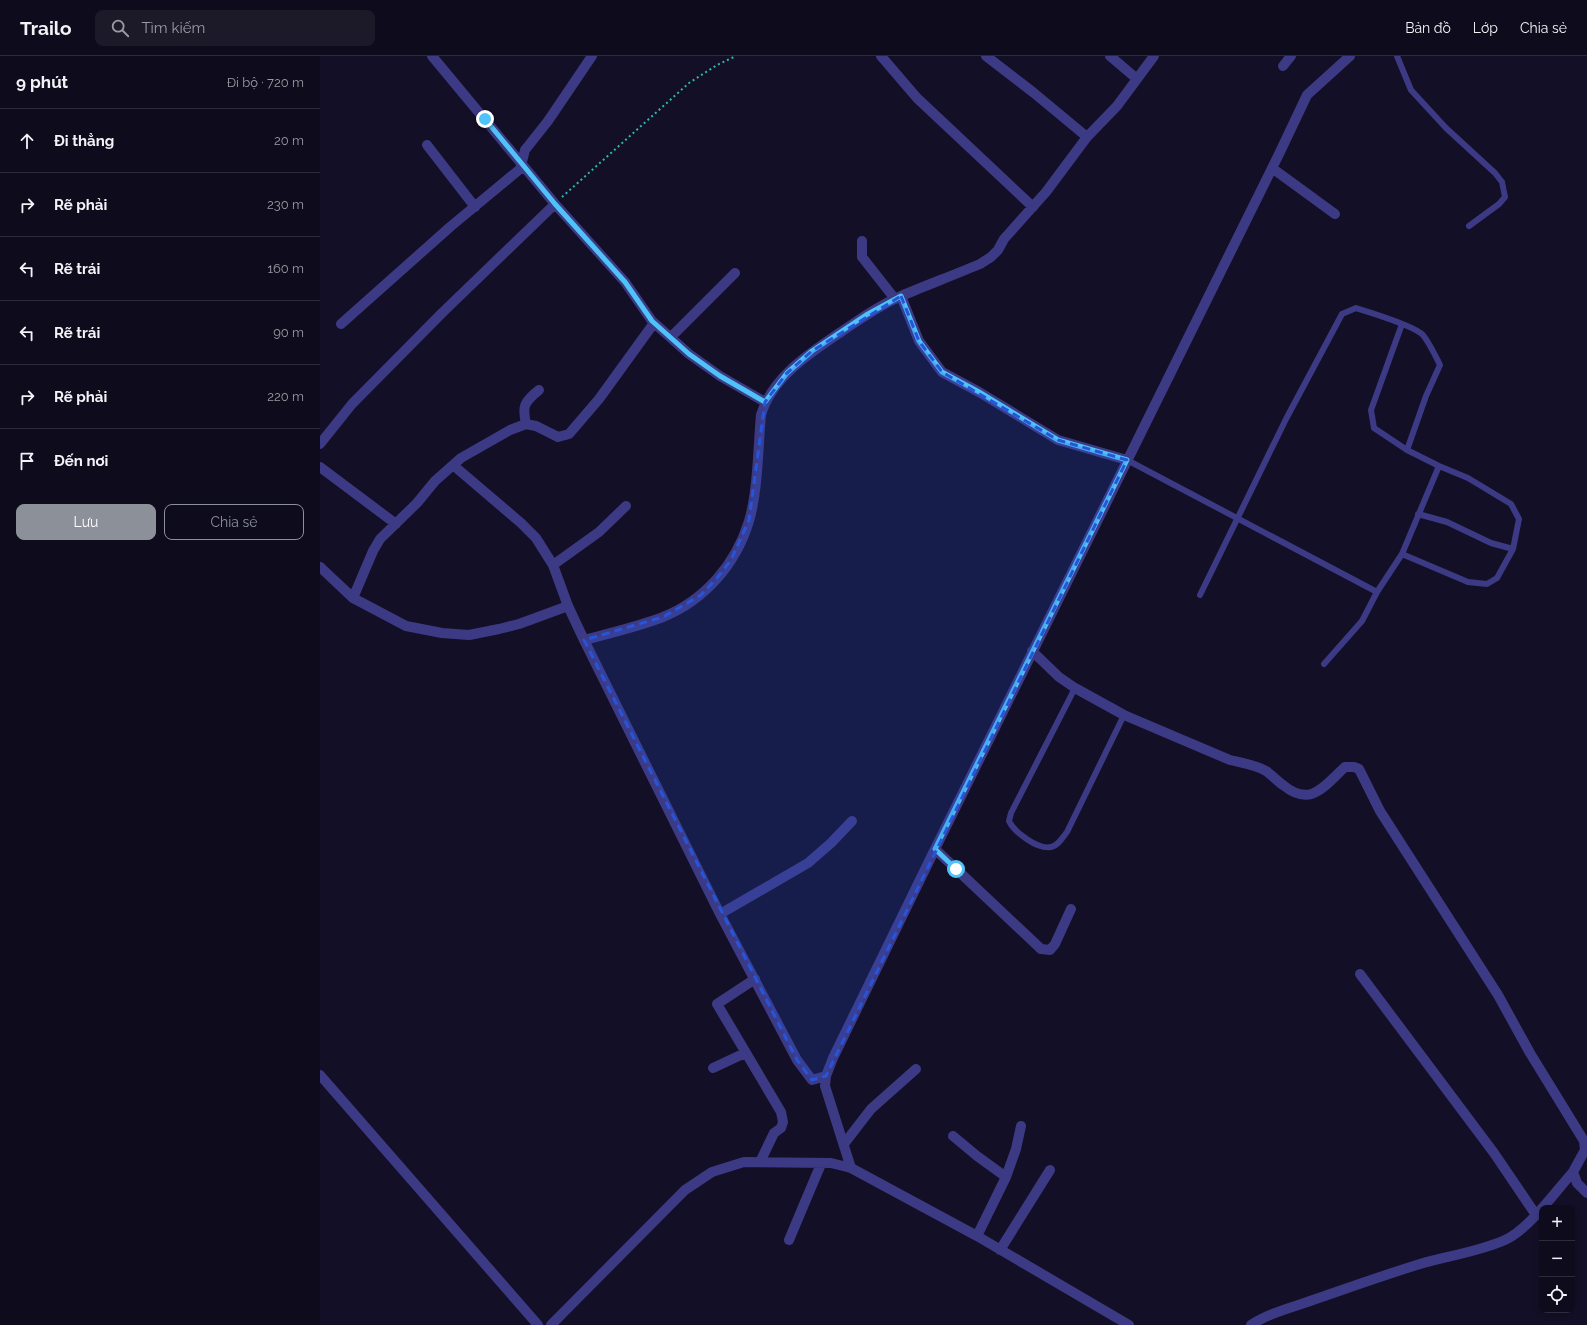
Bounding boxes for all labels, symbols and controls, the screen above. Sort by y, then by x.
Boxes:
search box [95,10,375,46]
text: Trailo [20,17,71,39]
icon: search [109,17,131,39]
text: Tìm kiếm [141,19,205,37]
text: Bản đồ [1405,20,1451,36]
text: Lớp [1473,20,1498,36]
text: Chia sẻ [1520,20,1567,36]
text: 9 phút [16,72,68,92]
text: Đi bộ · 720 m [227,75,304,90]
route end [476,110,494,128]
icon: ahead [16,130,38,152]
text: Đi thẳng [54,132,114,150]
text: 20 m [274,133,304,148]
icon: right [16,194,38,216]
text: Rẽ phải [54,196,107,214]
text: 230 m [267,197,304,212]
icon: left [16,258,38,280]
text: Rẽ trái [54,260,100,278]
text: 160 m [267,261,304,276]
icon: left [16,322,38,344]
text: Rẽ trái [54,324,100,342]
text: 90 m [273,325,304,340]
icon: right [16,386,38,408]
text: Rẽ phải [54,388,107,406]
text: 220 m [267,389,304,404]
icon: arrive [16,450,38,472]
text: Đến nơi [54,452,108,470]
button: Lưu [16,504,156,540]
button: Chia sẻ [164,504,304,540]
route start [947,860,965,878]
map controls [1539,1205,1575,1313]
button: + [1539,1205,1575,1241]
button: − [1539,1241,1575,1277]
button: locate [1539,1277,1575,1313]

